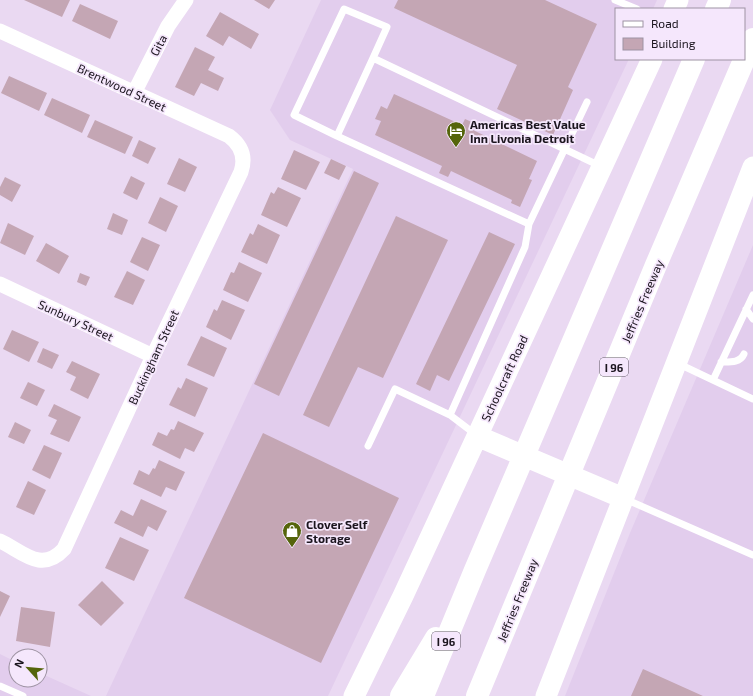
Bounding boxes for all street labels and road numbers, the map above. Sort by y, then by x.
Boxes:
street label: Gita [147,32,169,58]
street label: Brentwood Street [75,60,169,114]
street label: Jeffries Freeway [618,257,666,345]
street label: Sunbury Street [36,297,116,344]
street label: Buckingham Street [125,307,181,407]
street label: Schoolcraft Road [478,333,530,423]
road number: I 96 [600,358,628,376]
street label: Jeffries Freeway [494,556,540,644]
road number: I 96 [432,632,460,650]

